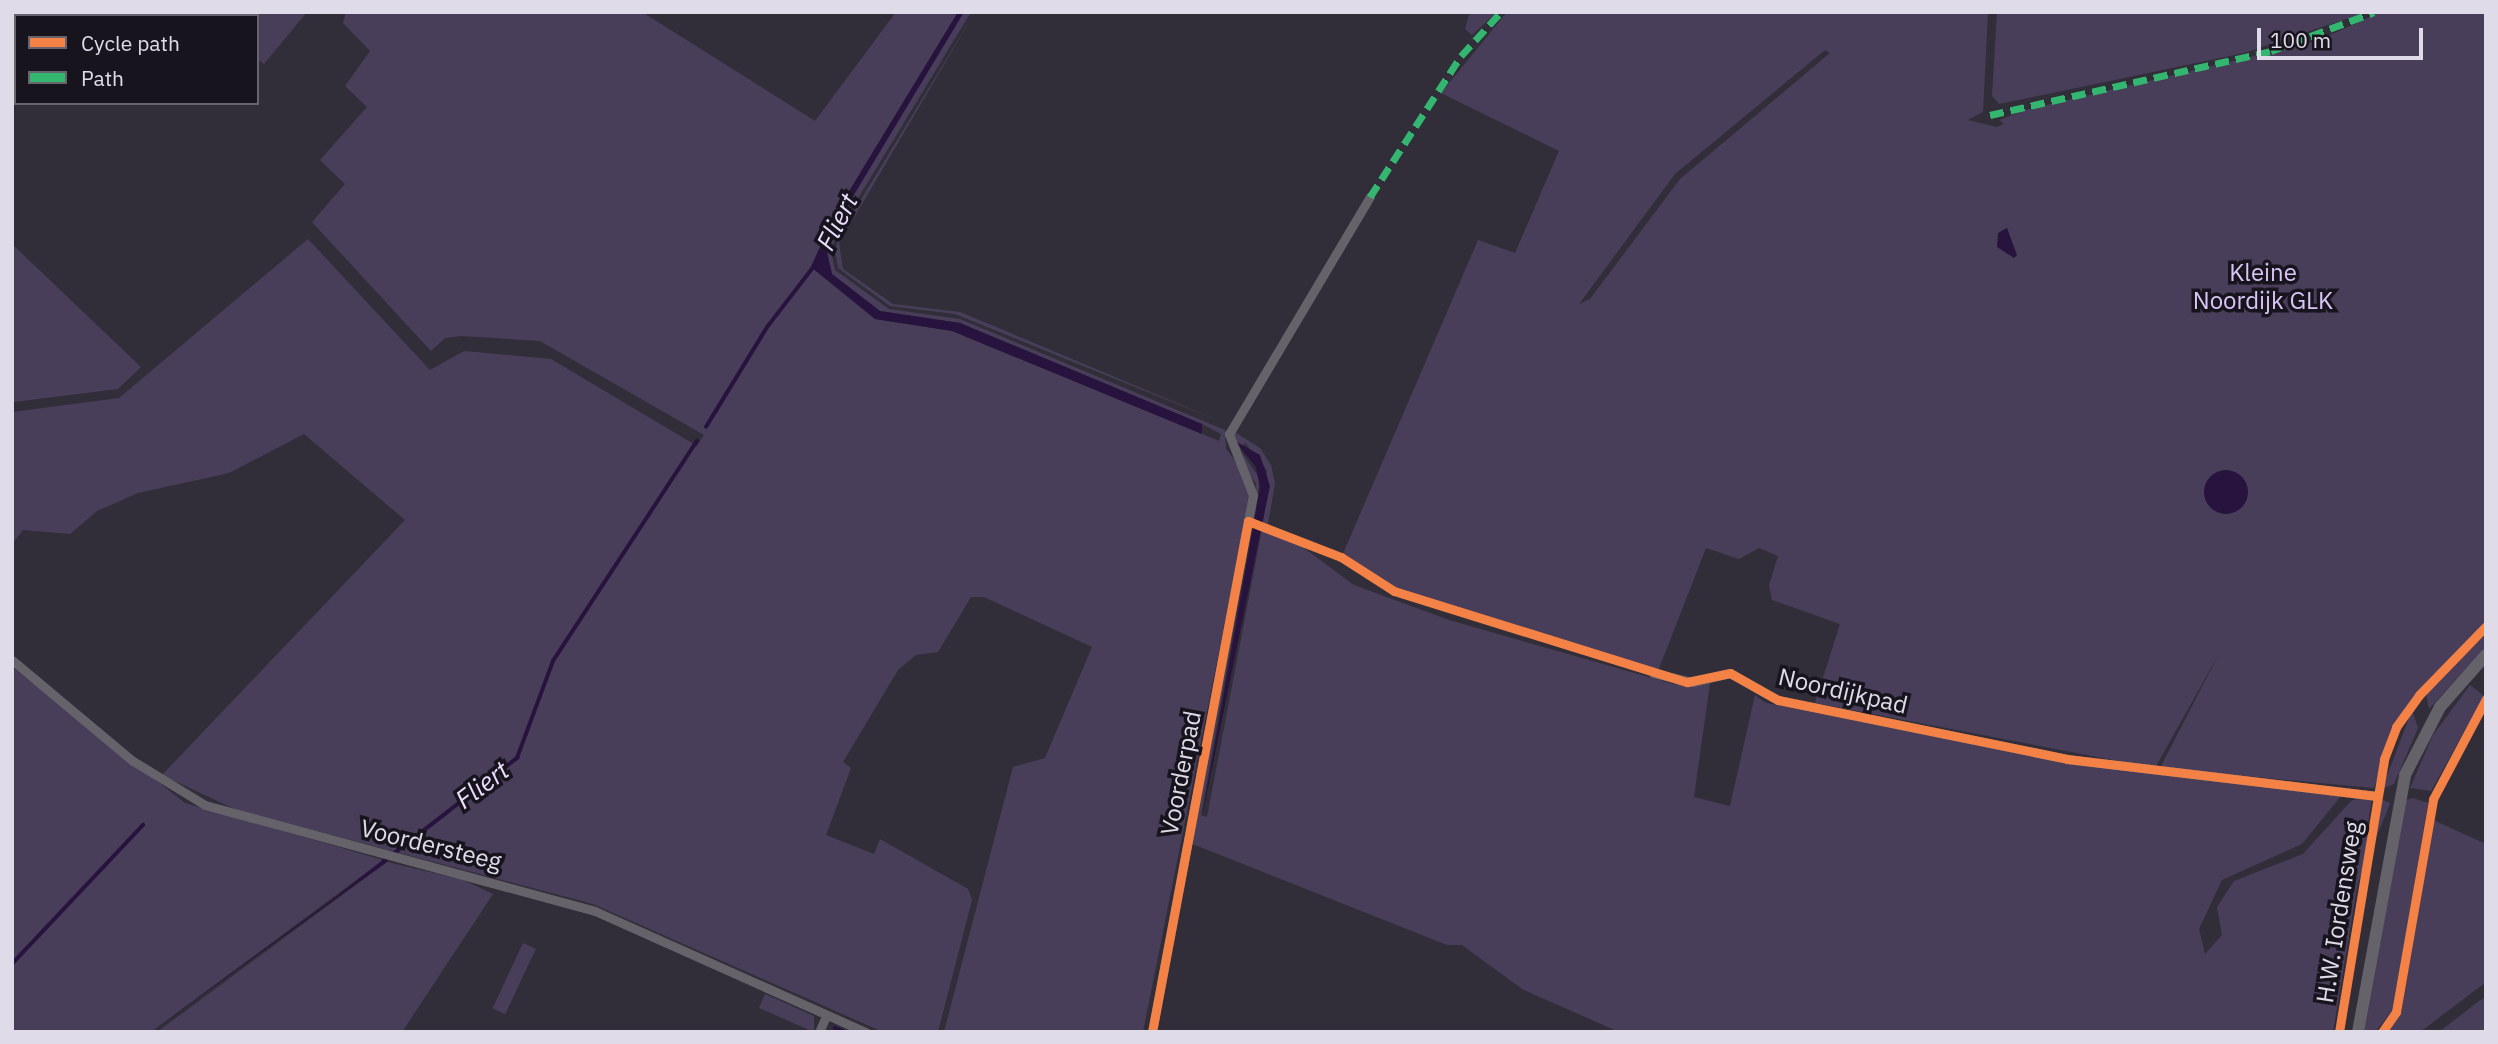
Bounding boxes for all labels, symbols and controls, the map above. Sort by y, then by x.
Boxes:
legend [14,14,259,105]
scale bar [2260,14,2426,58]
text: 100 m [2270,26,2331,54]
text: Cycle path [81,29,180,57]
text: Path [81,64,124,92]
water label: Fliert [810,189,864,255]
park label: Kleine Noordijk GLK [2193,259,2333,315]
street label: Noordijkpad [1776,662,1910,720]
street label: Voorderpad [1155,708,1207,838]
water label: Fliert [449,755,515,815]
street label: Voordersteeg [358,814,504,876]
street label: H.W. Iordensweg [2310,819,2368,1005]

